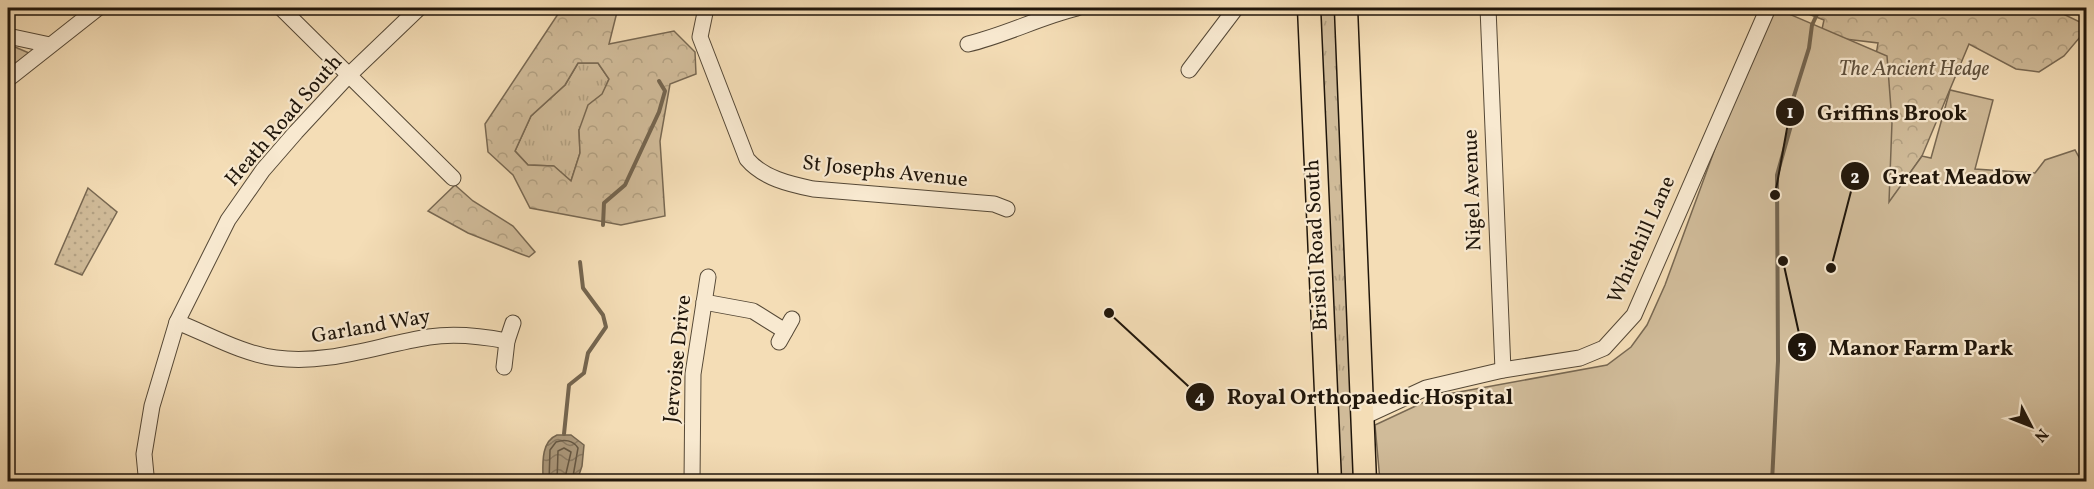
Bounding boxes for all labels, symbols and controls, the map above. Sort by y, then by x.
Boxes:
street label: Heath Road South [219,49,349,193]
park label: The Ancient Hedge [1839,55,1990,84]
callout: Griffins Brook [1775,92,1979,132]
text: Griffins Brook [1817,99,1967,130]
text: 1 [1786,101,1794,126]
street label: Nigel Avenue [1456,129,1490,251]
street label: St Josephs Avenue [801,149,969,195]
callout: Great Meadow [1840,156,2043,196]
street label: Bristol Road South [1298,158,1336,332]
text: Great Meadow [1883,163,2032,194]
text: 2 [1850,166,1860,191]
street label: Whitehill Lane [1601,171,1683,309]
street label: Jervoise Drive [657,294,699,424]
street label: Garland Way [309,302,433,352]
callout: Manor Farm Park [1787,327,2026,367]
text: Manor Farm Park [1829,334,2013,365]
text: 3 [1797,336,1807,361]
callout: Royal Orthopaedic Hospital [1185,377,1525,417]
text: Royal Orthopaedic Hospital [1227,383,1513,414]
text: 4 [1195,386,1206,411]
north arrow [2001,396,2061,456]
text: N [2028,423,2053,447]

